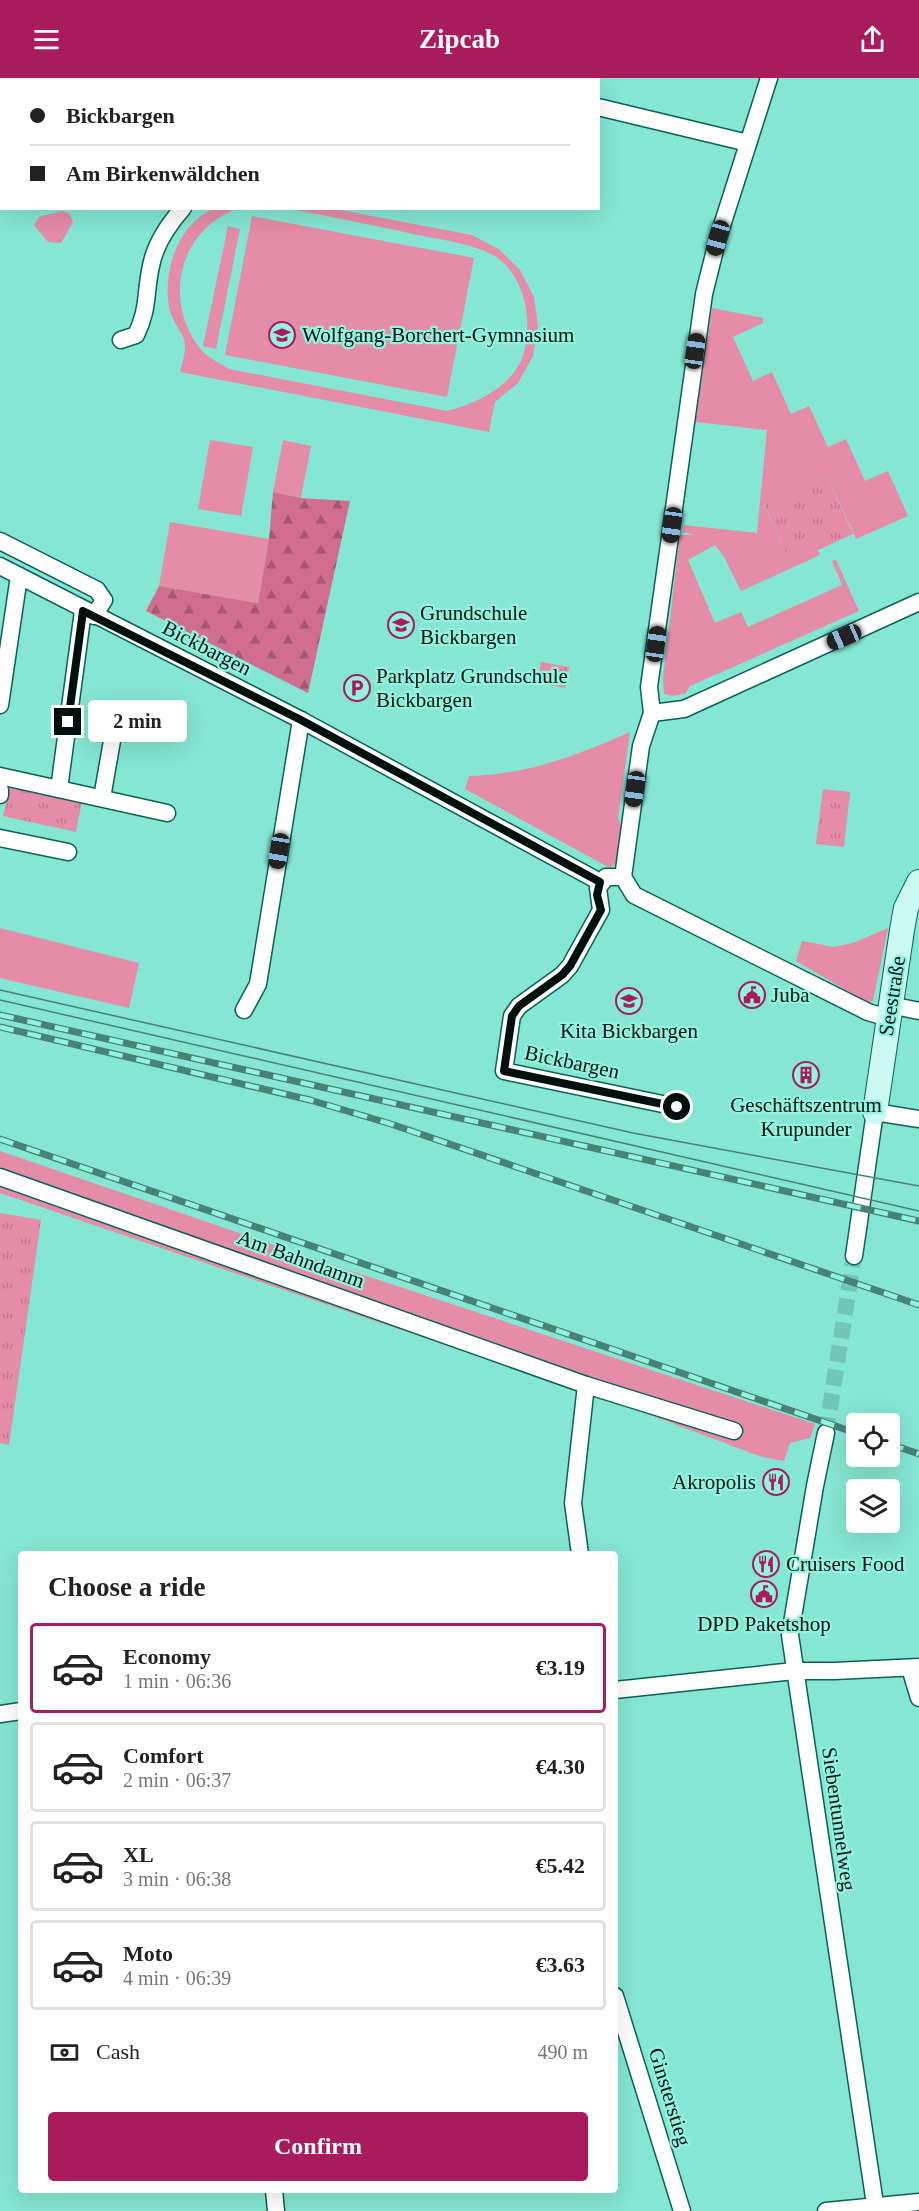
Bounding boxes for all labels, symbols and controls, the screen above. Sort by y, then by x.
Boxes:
icon: menu [30,23,63,56]
icon: share [856,23,889,56]
text: Zipcab [419,24,500,54]
text: Bickbargen [66,103,175,128]
text: Am Birkenwäldchen [66,161,260,186]
car [705,218,731,258]
school or university icon: Wolfgang-Borchert-Gymnasium [267,320,297,350]
place label: Wolfgang-Borchert-Gymnasium [302,323,574,347]
car [684,332,706,370]
car [661,506,683,544]
place label: Grundschule Bickbargen [420,601,527,649]
school or university icon: Grundschule Bickbargen [386,610,416,640]
street label: Bickbargen [159,615,256,681]
car [824,621,864,653]
car [645,625,667,663]
place label: Parkplatz Grundschule Bickbargen [376,664,568,712]
parking icon: Parkplatz Grundschule Bickbargen [342,673,372,703]
callout: 2 min [89,701,188,743]
route end [54,708,81,735]
text: 2 min [113,710,162,732]
car [624,770,646,808]
car [267,832,291,870]
street label: Seestraße [874,954,910,1038]
public building icon: Juba [737,980,767,1010]
place label: Juba [771,983,810,1007]
school or university icon: Kita Bickbargen [614,986,644,1016]
place label: Kita Bickbargen [560,1019,698,1043]
street label: Bickbargen [522,1040,622,1084]
building icon: Geschäftszentrum Krupunder [791,1060,821,1090]
route start [663,1093,690,1120]
place label: Geschäftszentrum Krupunder [730,1093,882,1141]
street label: Am Bahndamm [234,1225,368,1293]
map controls [846,1413,900,1533]
button: locate [846,1413,900,1467]
restaurant icon: Akropolis [761,1467,791,1497]
place label: Akropolis [672,1470,756,1494]
button: layers [846,1479,900,1533]
restaurant icon: Cruisers Food [751,1549,781,1579]
place label: Cruisers Food [786,1552,905,1576]
text: Choose a ride [48,1572,206,1602]
public building icon: DPD Paketshop [749,1579,779,1609]
place label: DPD Paketshop [697,1612,831,1636]
icon: car [51,1641,105,1695]
text: Economy [123,1644,211,1669]
text: €3.19 [536,1655,585,1680]
text: 1 min · 06:36 [123,1670,231,1692]
icon: car [51,1740,105,1794]
text: Comfort [123,1743,204,1768]
street label: Siebentunnelweg [817,1746,861,1893]
text: €4.30 [536,1754,585,1779]
text: 2 min · 06:37 [123,1769,231,1791]
icon: car [51,1839,105,1893]
text: XL [123,1842,154,1867]
text: €5.42 [536,1853,585,1878]
text: 3 min · 06:38 [123,1868,231,1890]
icon: car [51,1938,105,1992]
text: Moto [123,1941,173,1966]
text: €3.63 [536,1952,585,1977]
text: 4 min · 06:39 [123,1967,231,1989]
icon: cash [48,2036,81,2069]
text: Cash [96,2039,140,2064]
text: 490 m [537,2041,588,2063]
street label: Ginsterstieg [644,2045,696,2150]
button: Confirm [48,2112,588,2181]

